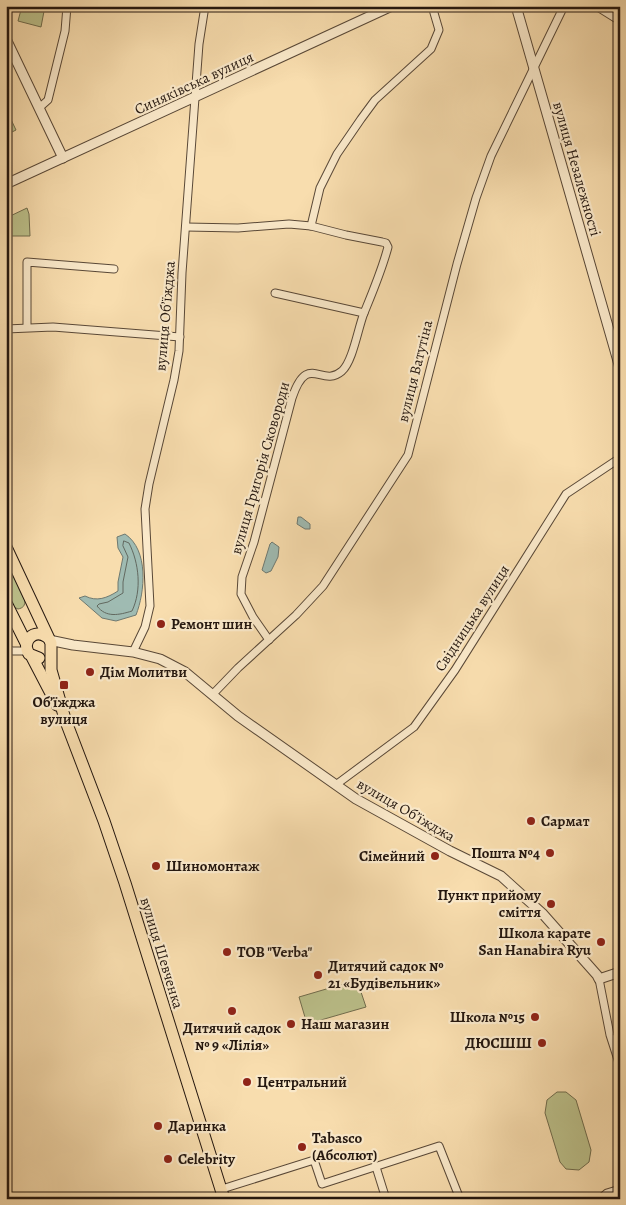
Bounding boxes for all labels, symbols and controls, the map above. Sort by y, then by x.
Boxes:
street label: Синяківська вулиця [131,47,257,119]
street label: вулиця Незалежності [548,99,606,239]
street label: вулиця Обʼїжджа [150,260,180,372]
street label: вулиця Ватутіна [393,318,437,424]
street label: вулиця Григорія Сковороди [226,379,294,557]
street label: Свідницька вулиця [430,561,514,675]
place label: Ремонт шин [171,614,252,634]
marker: Ремонт шин [155,618,167,630]
place label: Дім Молитви [100,662,187,682]
marker: Дім Молитви [84,666,96,678]
marker: Об’їжджа вулиця [58,679,70,691]
place label: Об’їжджа вулиця [33,692,96,729]
street label: вулиця Обʼїжджа [353,774,459,846]
place label: Сармат [541,811,590,831]
marker: Сармат [525,815,537,827]
place label: Пошта №4 [471,843,540,863]
place label: Сімейний [359,846,425,866]
marker: Пошта №4 [544,847,556,859]
marker: Сімейний [429,850,441,862]
place label: Шиномонтаж [166,856,260,876]
marker: Шиномонтаж [150,860,162,872]
place label: Пункт прийому сміття [438,885,542,922]
street label: вулиця Шевченка [136,895,188,1011]
marker: Пункт прийому сміття [545,898,557,910]
place label: Школа карате San Hanabira Ryu [479,923,592,960]
marker: Школа карате San Hanabira Ryu [595,936,607,948]
place label: ТОВ "Verba" [237,942,312,962]
marker: ТОВ "Verba" [221,946,233,958]
place label: Дитячий садок № 21 «Будівельник» [328,956,444,993]
marker: Дитячий садок № 21 «Будівельник» [312,969,324,981]
marker: Дитячий садок № 9 «Лілія» [226,1005,238,1017]
place label: Школа №15 [450,1007,525,1027]
marker: Школа №15 [529,1011,541,1023]
place label: Наш магазин [301,1014,389,1034]
place label: Дитячий садок № 9 «Лілія» [183,1018,281,1055]
marker: Наш магазин [285,1018,297,1030]
place label: ДЮСШШ [465,1033,532,1053]
marker: ДЮСШШ [536,1037,548,1049]
place label: Центральний [257,1072,347,1092]
marker: Центральний [241,1076,253,1088]
place label: Даринка [168,1116,227,1136]
marker: Даринка [152,1120,164,1132]
place label: Tabasco (Абсолют) [312,1128,377,1165]
marker: Tabasco (Абсолют) [296,1141,308,1153]
place label: Celebrity [178,1149,236,1169]
marker: Celebrity [162,1153,174,1165]

